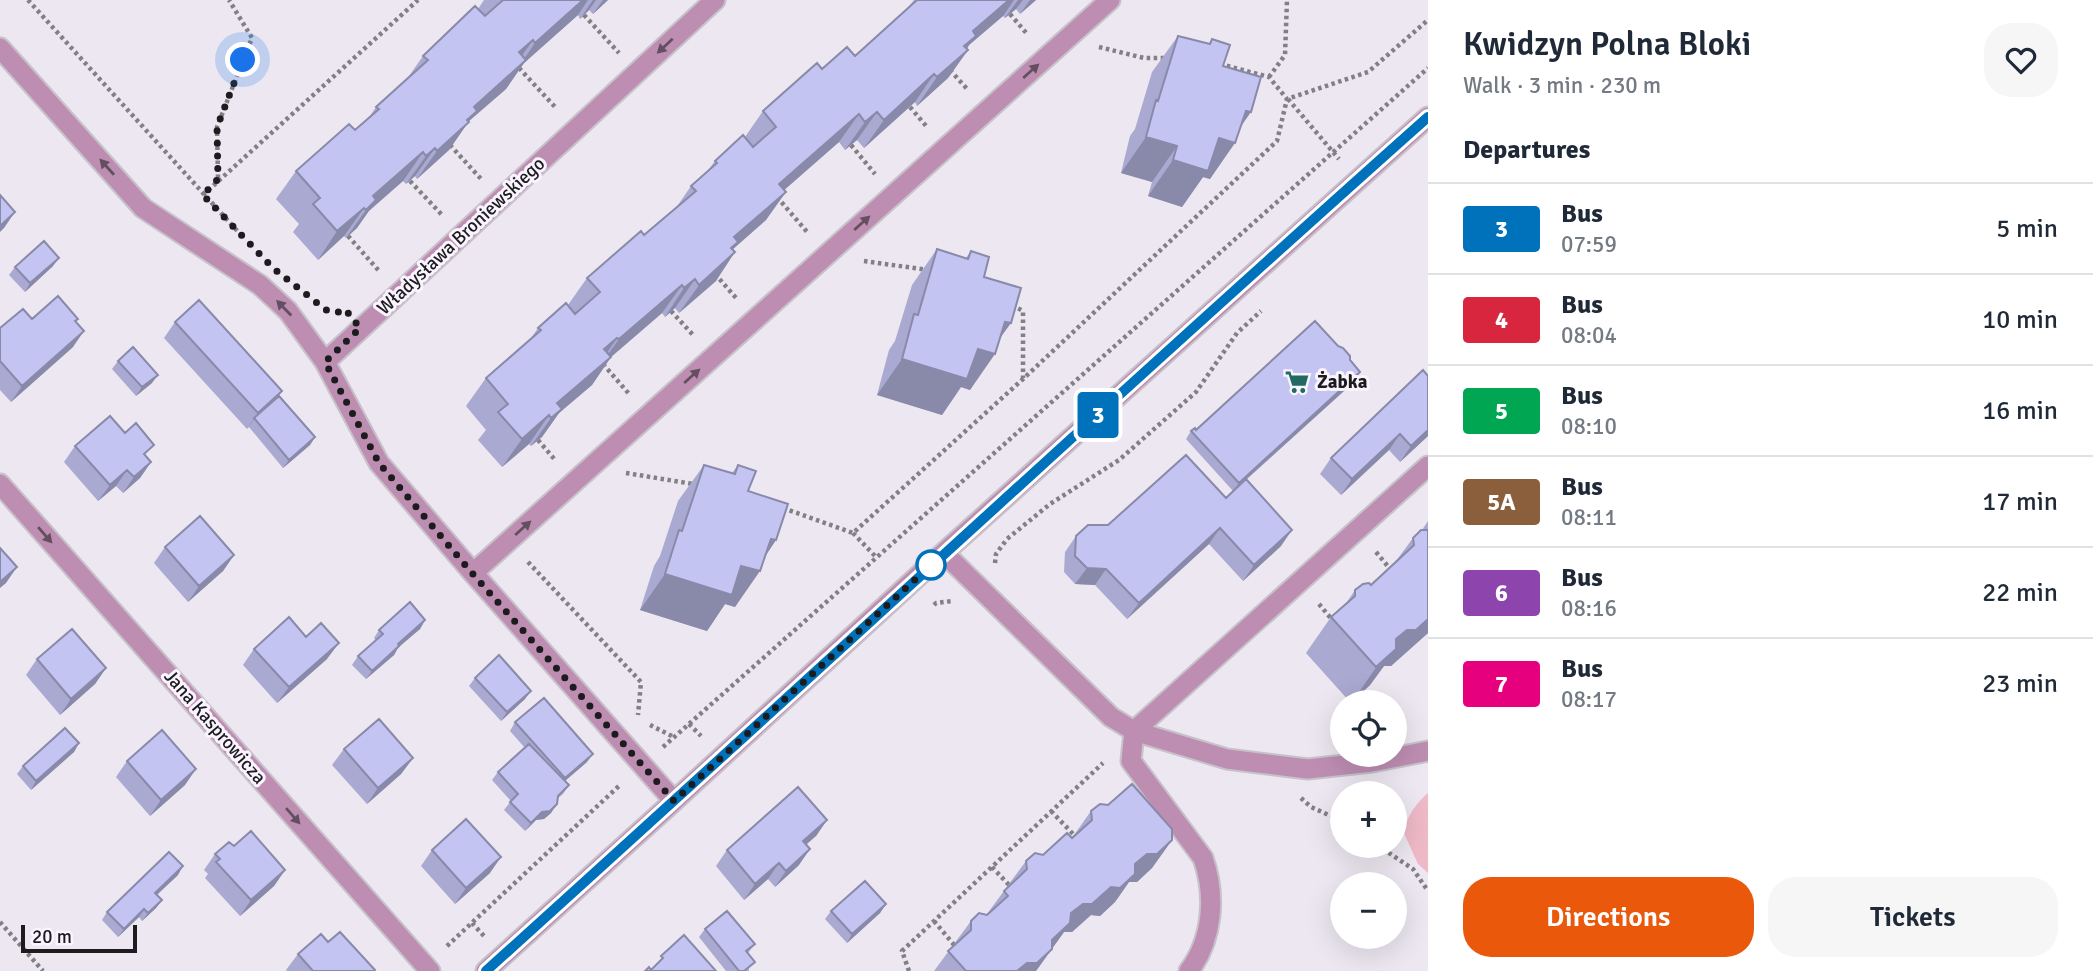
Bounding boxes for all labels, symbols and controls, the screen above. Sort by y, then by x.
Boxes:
button: heart [1984,23,2058,97]
text: Kwidzyn Polna Bloki [1463,24,1751,65]
one-way arrow [657,38,674,54]
your location [225,42,260,77]
one-way arrow [1022,64,1039,80]
text: Walk · 3 min · 230 m [1463,71,1661,100]
text: Departures [1463,134,1590,166]
street label: Władysława Broniewskiego [372,152,550,320]
one-way arrow [99,159,115,176]
text: Bus [1561,198,1603,230]
text: 5 min [1996,213,2058,245]
text: 3 [1495,214,1508,244]
one-way arrow [853,216,870,232]
text: 07:59 [1561,230,1617,259]
text: Bus [1561,289,1603,321]
one-way arrow [275,299,292,316]
text: 10 min [1982,304,2058,336]
text: 4 [1495,305,1508,335]
text: 08:04 [1561,321,1617,350]
one-way arrow [684,368,701,384]
supermarket icon: Żabka [1283,368,1311,396]
place label: Żabka [1317,370,1368,394]
text: Bus [1561,380,1603,412]
line badge: 3 [1075,392,1121,438]
text: 16 min [1982,395,2058,427]
text: 5 [1495,396,1508,426]
text: 3 [1092,400,1104,430]
text: 08:10 [1561,412,1617,441]
text: Bus [1561,471,1603,503]
text: 17 min [1982,486,2058,518]
text: 5A [1487,487,1516,517]
text: 08:11 [1561,503,1617,532]
one-way arrow [514,520,531,536]
one-way arrow [37,526,53,544]
unlabelled marker [916,550,946,580]
text: Bus [1561,562,1603,594]
text: 22 min [1982,577,2058,609]
text: 6 [1495,578,1508,608]
text: 08:16 [1561,594,1617,623]
text: Bus [1561,653,1603,685]
street label: Jana Kasprowicza [159,665,271,789]
text: 23 min [1982,668,2058,700]
text: 7 [1495,669,1508,699]
text: 08:17 [1561,685,1617,714]
map controls [1330,690,1407,949]
button: locate [1330,690,1407,767]
button: + [1330,781,1407,858]
one-way arrow [285,807,301,825]
button: − [1330,872,1407,949]
button: Directions [1463,877,1754,957]
button: Tickets [1768,877,2058,957]
scale bar [21,922,136,954]
text: 20 m [32,925,72,949]

